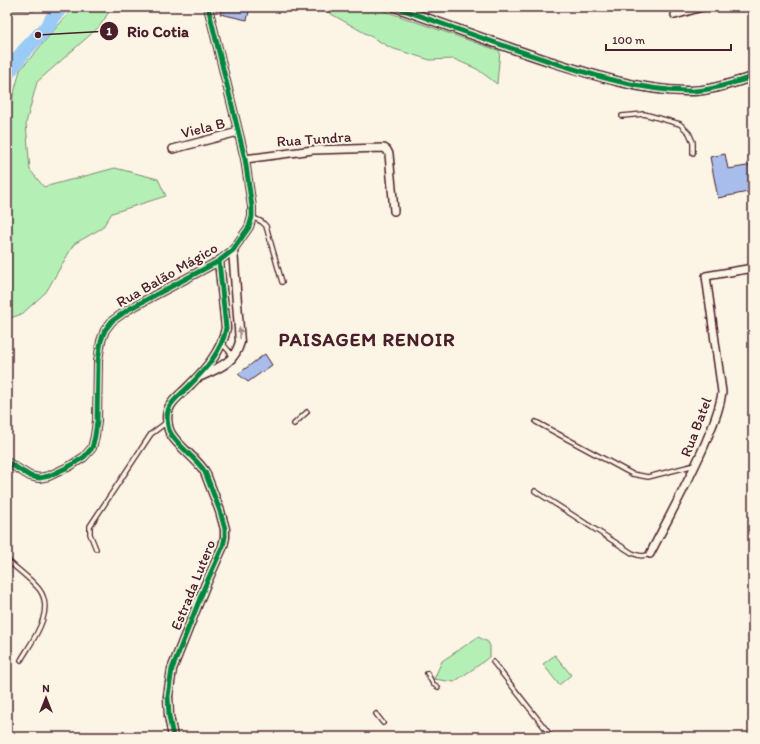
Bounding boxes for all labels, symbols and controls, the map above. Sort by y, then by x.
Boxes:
callout: Rio Cotia [99,17,198,45]
text: Rio Cotia [127,22,189,41]
text: 1 [106,24,112,38]
scale bar [606,26,731,52]
text: 100 m [612,33,645,47]
street label: Viela B [179,114,227,142]
street label: Rua Tundra [276,127,352,151]
street label: Rua Balão Mágico [113,239,221,311]
one-way arrow [237,327,244,339]
district label: PAISAGEM RENOIR [278,328,456,351]
street label: Rua Batel [676,394,716,459]
street label: Estrada Lutero [167,537,219,633]
north arrow [26,678,66,718]
text: N [42,682,50,695]

